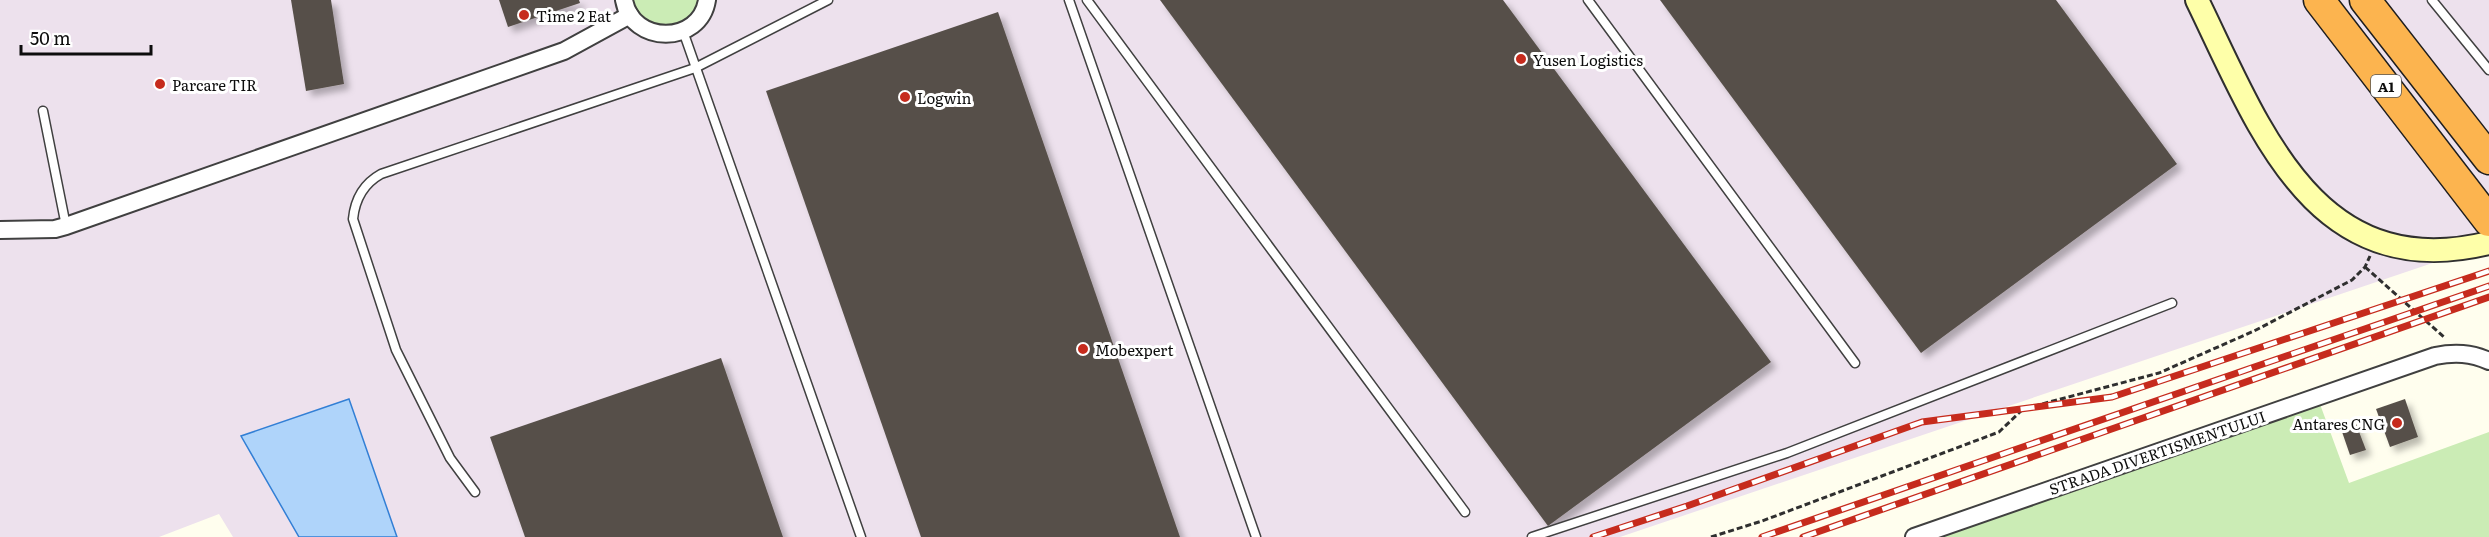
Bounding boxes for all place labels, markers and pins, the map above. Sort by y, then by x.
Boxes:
place label: Time 2 Eat [536,4,611,27]
marker: Time 2 Eat [517,8,531,22]
place label: Yusen Logistics [1533,48,1643,71]
marker: Yusen Logistics [1514,52,1528,66]
place label: Parcare TIR [172,73,257,96]
marker: Parcare TIR [153,77,167,91]
place label: Logwin [917,86,972,109]
marker: Logwin [898,90,912,104]
place label: Mobexpert [1095,338,1174,361]
marker: Mobexpert [1076,342,1090,356]
place label: Antares CNG [2293,412,2385,435]
marker: Antares CNG [2390,416,2404,430]

